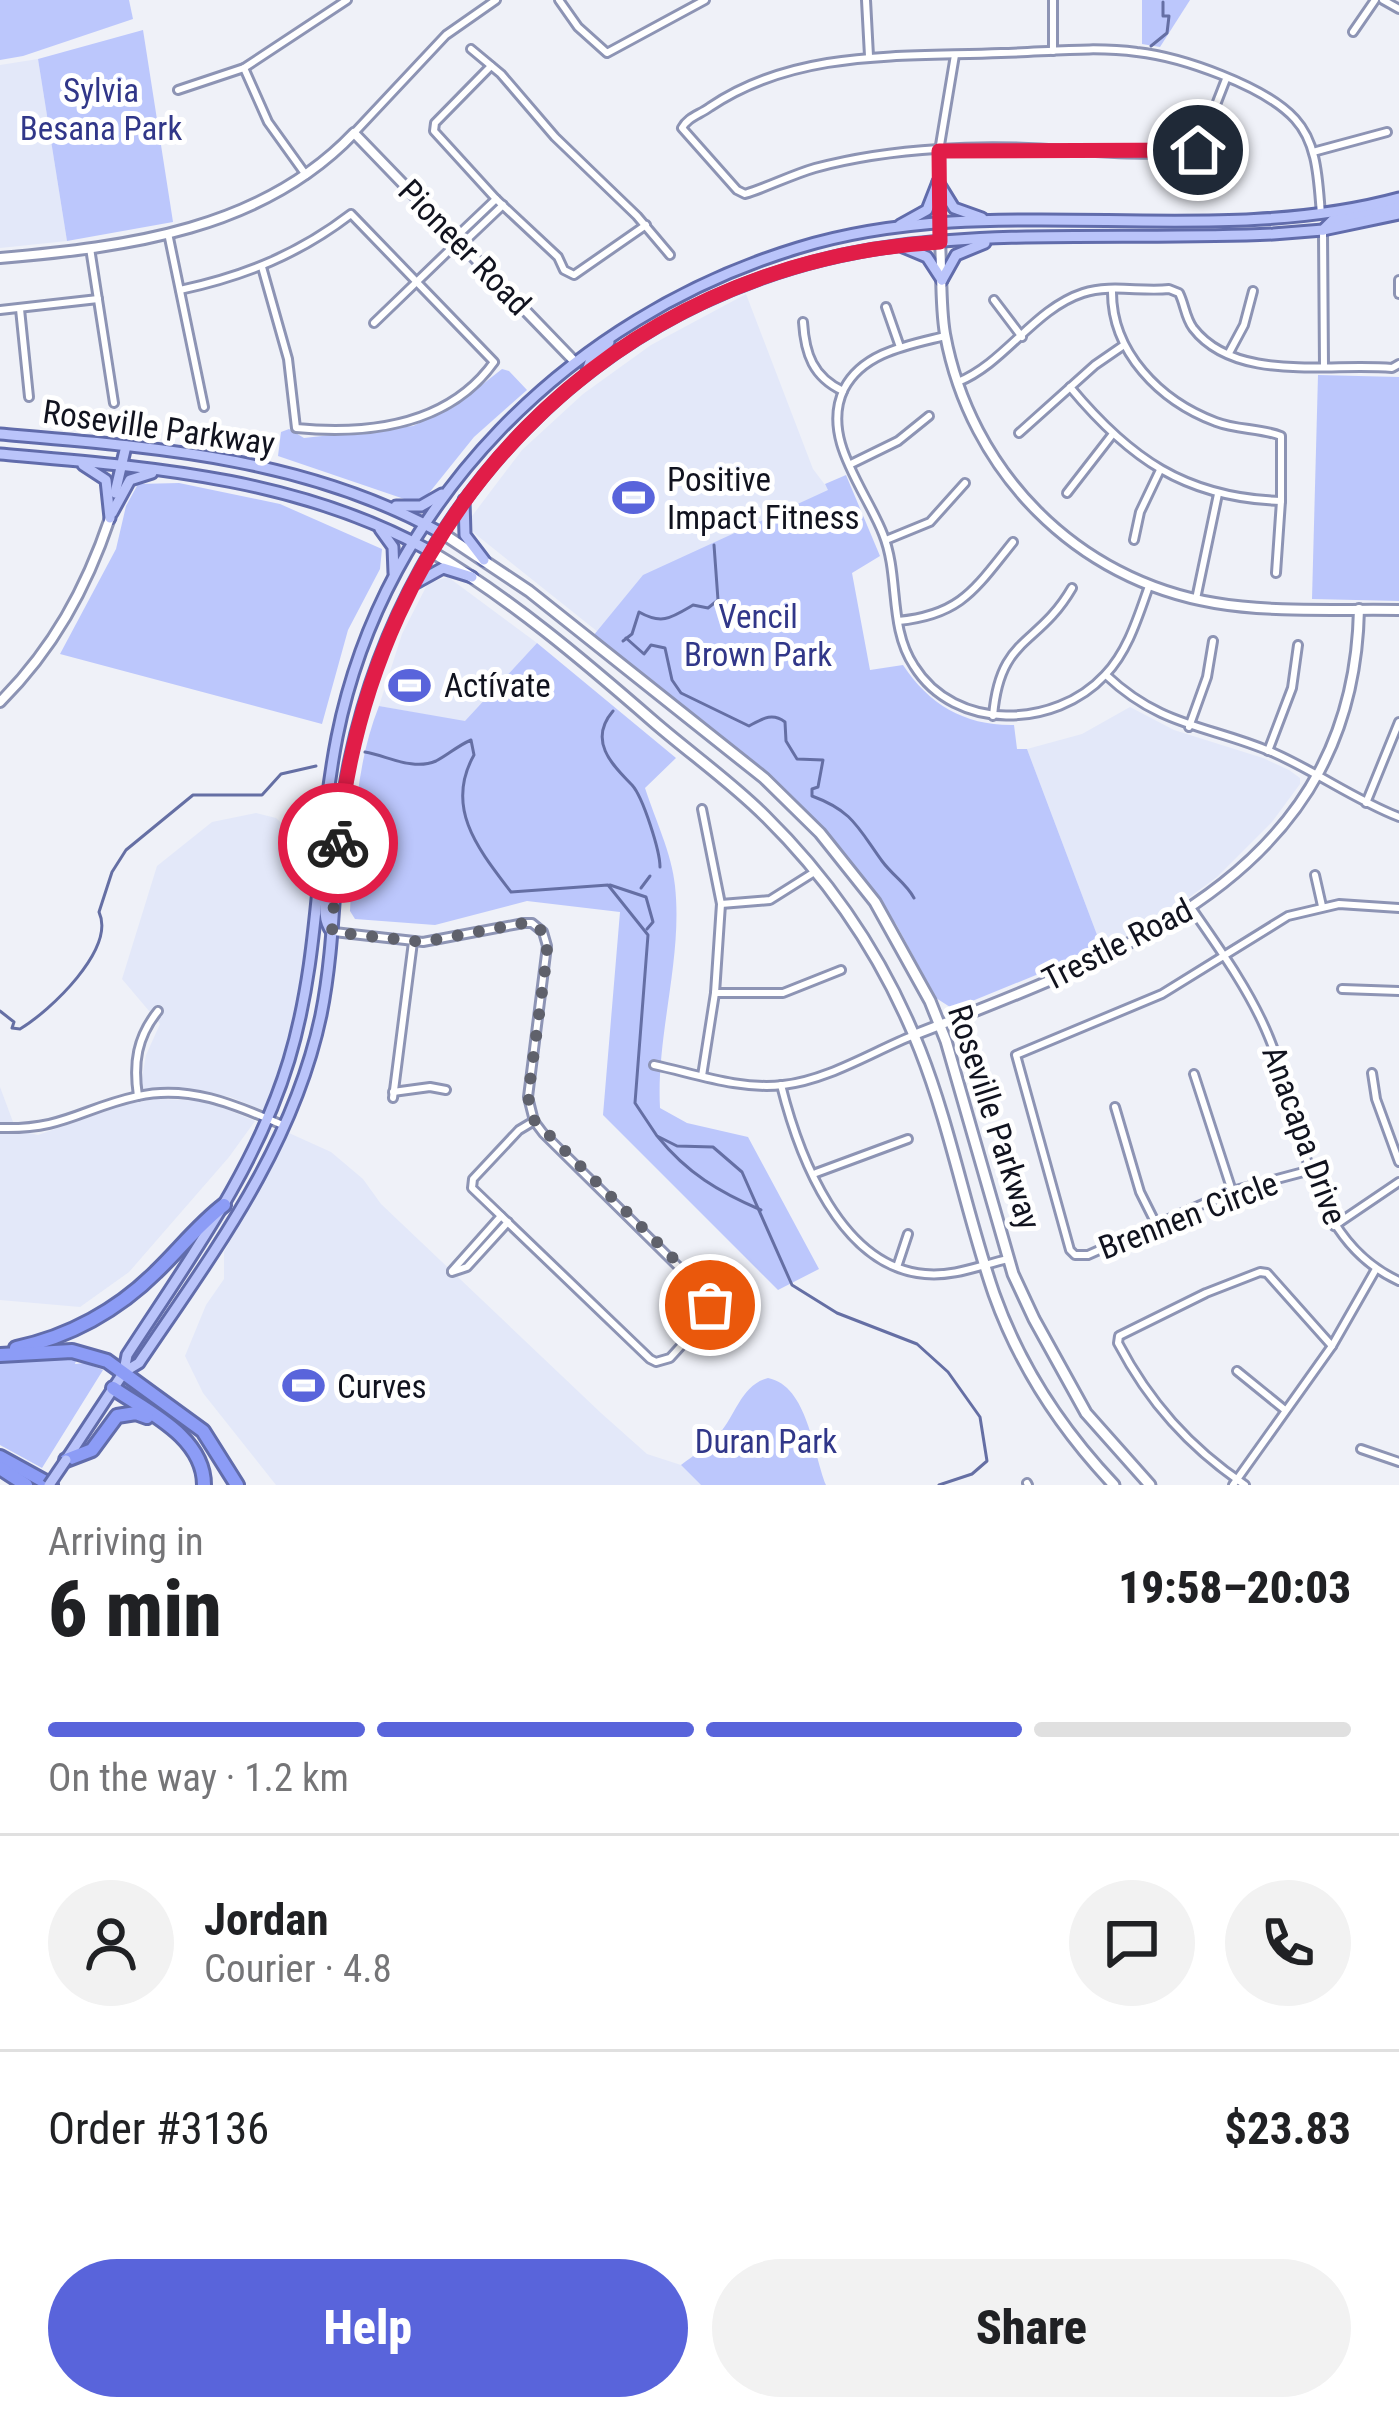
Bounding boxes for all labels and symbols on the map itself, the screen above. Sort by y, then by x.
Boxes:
park label: Sylvia Besana Park [20,71,182,148]
pin [1147,99,1249,201]
street label: Pioneer Road [390,171,539,323]
street label: Roseville Parkway [40,392,278,463]
place label: Positive Impact Fitness [667,460,860,537]
sports icon: Positive Impact Fitness [610,475,656,521]
park label: Vencil Brown Park [684,597,832,674]
sports icon: Actívate [387,662,433,708]
place label: Actívate [444,666,551,705]
courier [278,783,398,903]
street label: Trestle Road [1036,890,1199,999]
street label: Roseville Parkway [940,1000,1049,1235]
street label: Anacapa Drive [1254,1040,1355,1230]
street label: Brennen Circle [1093,1163,1283,1267]
pin [659,1254,761,1356]
sports icon: Curves [280,1363,326,1409]
place label: Curves [337,1367,426,1406]
park label: Duran Park [695,1422,837,1461]

